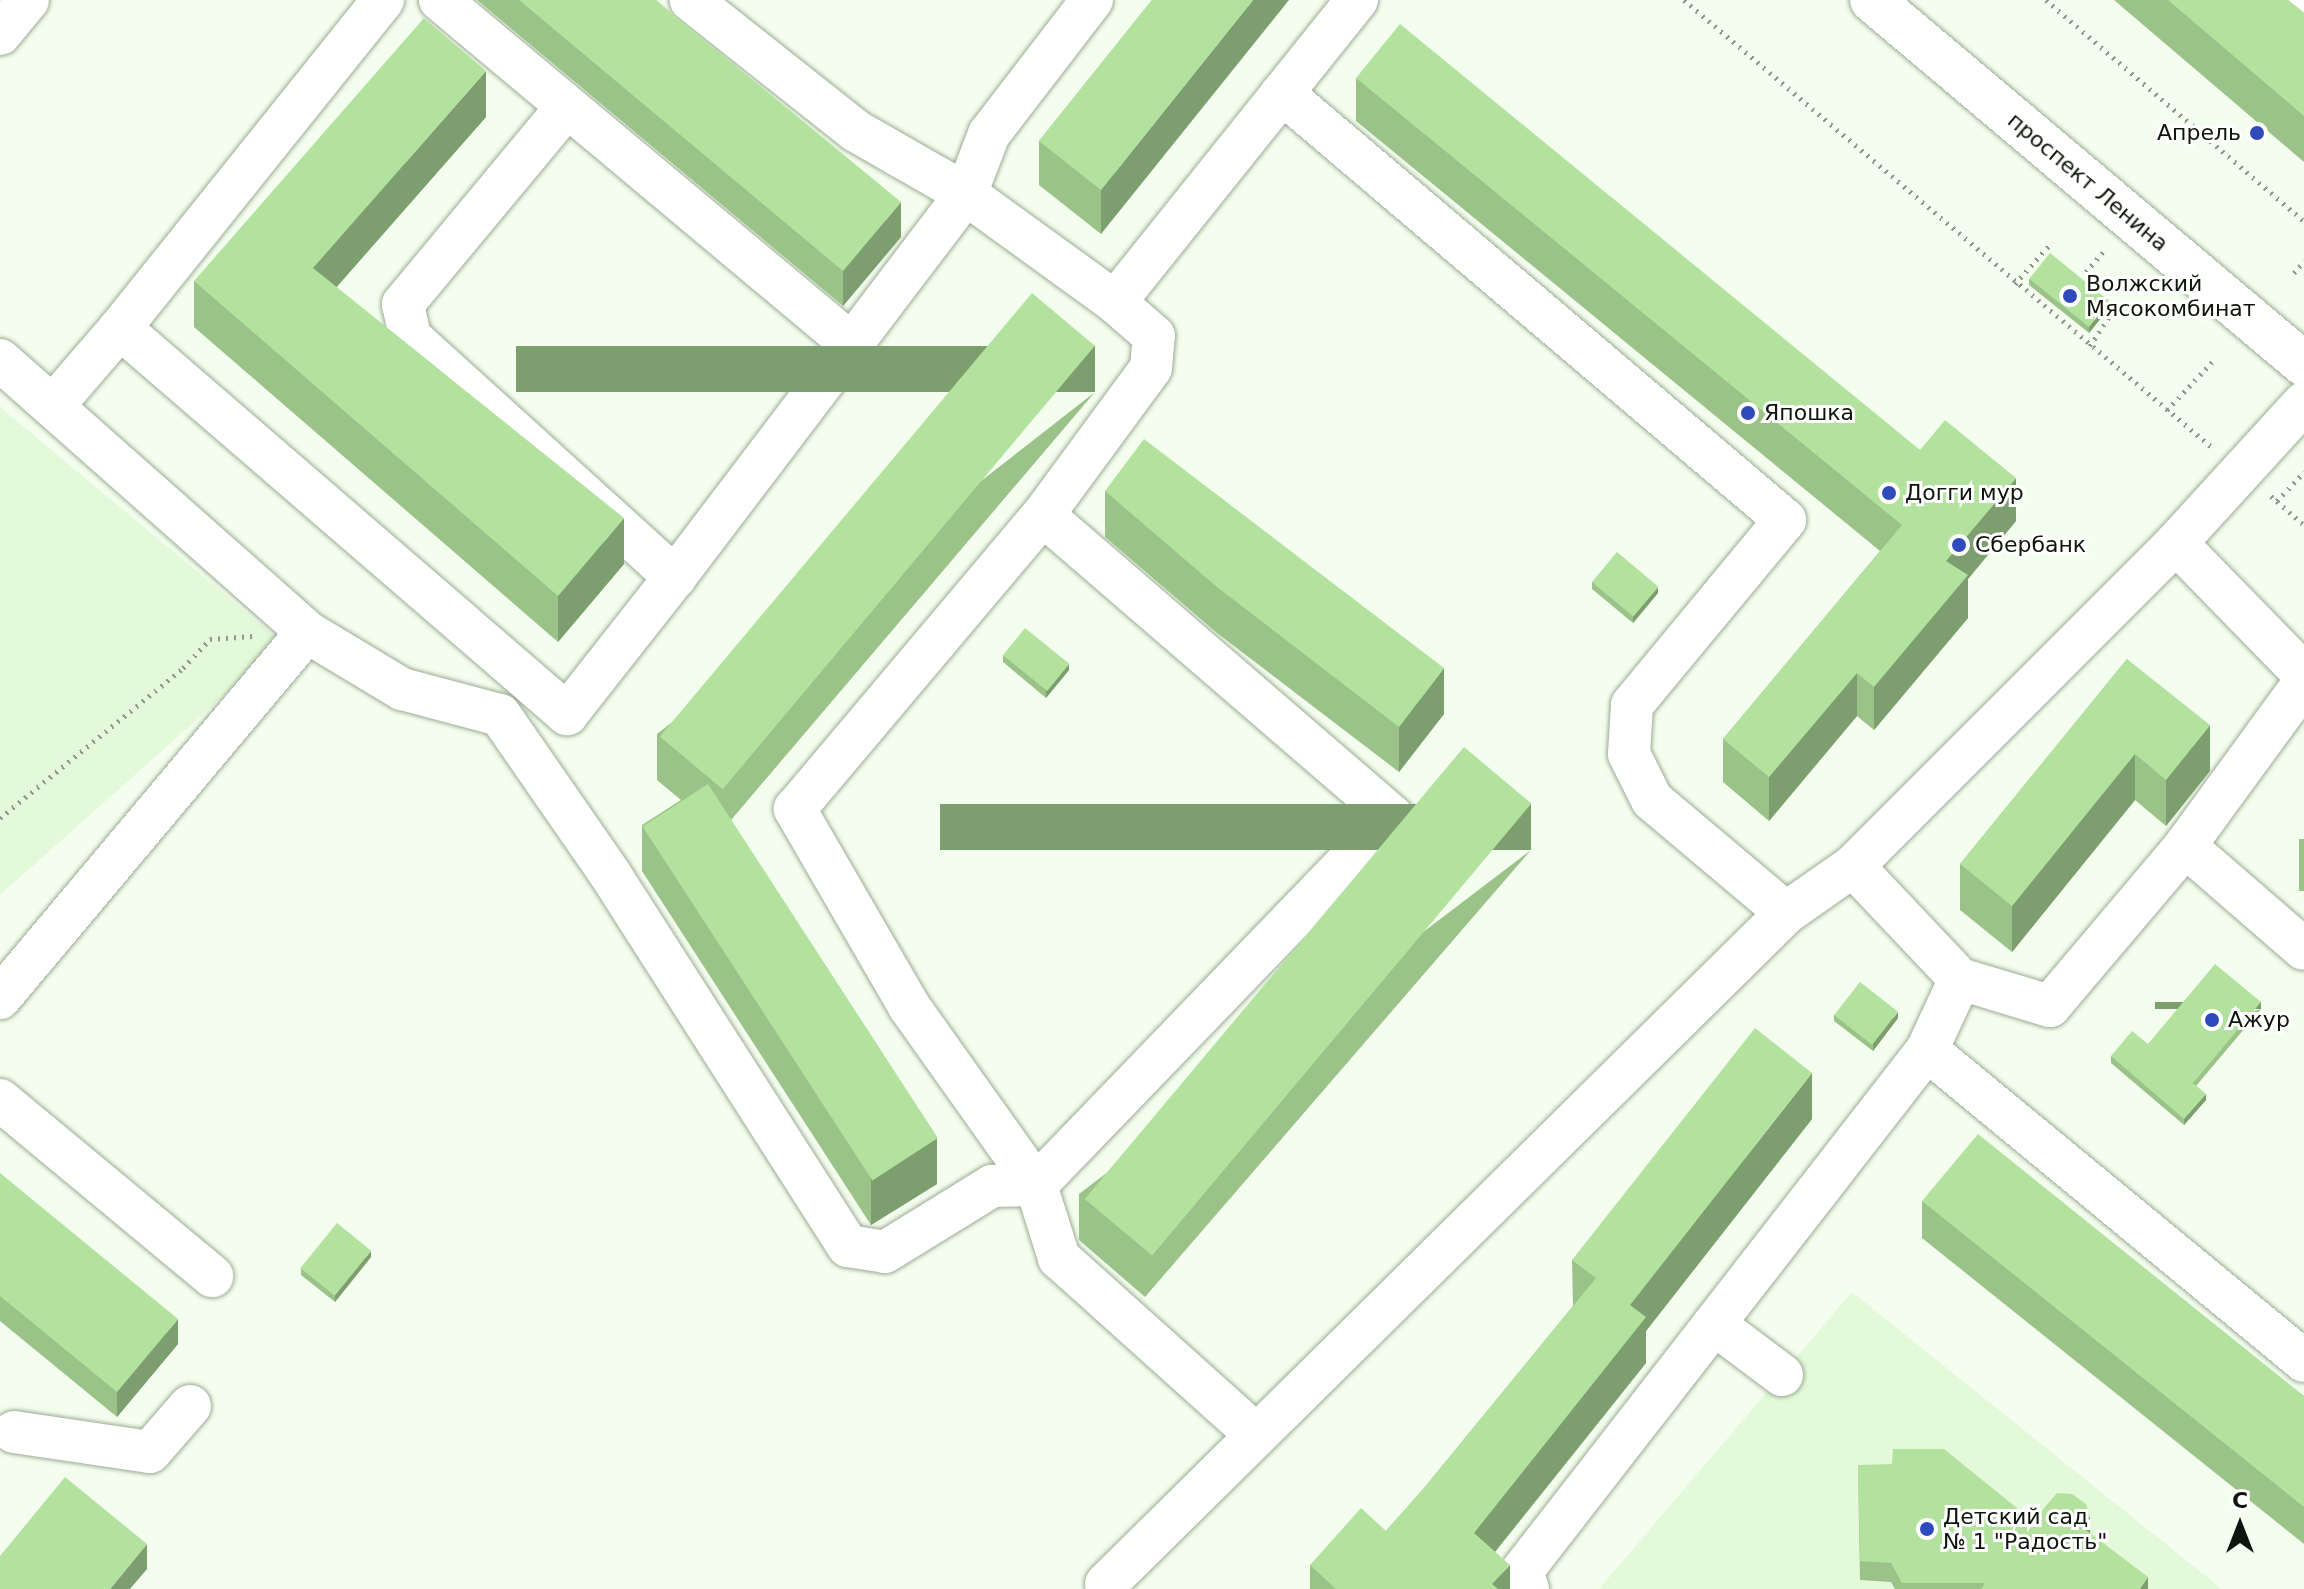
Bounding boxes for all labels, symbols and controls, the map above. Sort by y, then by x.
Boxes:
street label: проспект Ленина [2002,107,2174,257]
place label: Апрель [2157,120,2241,146]
marker: Апрель [2248,124,2266,142]
place label: Волжский Мясокомбинат [2086,270,2256,322]
marker: Волжский Мясокомбинат [2061,287,2079,305]
place label: Япошка [1764,400,1854,426]
marker: Япошка [1739,404,1757,422]
place label: Догги мур [1905,480,2024,506]
marker: Догги мур [1880,484,1898,502]
place label: Сбербанк [1975,532,2086,558]
marker: Сбербанк [1950,536,1968,554]
place label: Ажур [2228,1007,2290,1033]
marker: Ажур [2203,1011,2221,1029]
north arrow [2200,1485,2280,1565]
text: С [2232,1488,2248,1513]
place label: Детский сад № 1 "Радость" [1943,1503,2107,1554]
marker: Детский сад № 1 "Радость" [1918,1520,1936,1538]

